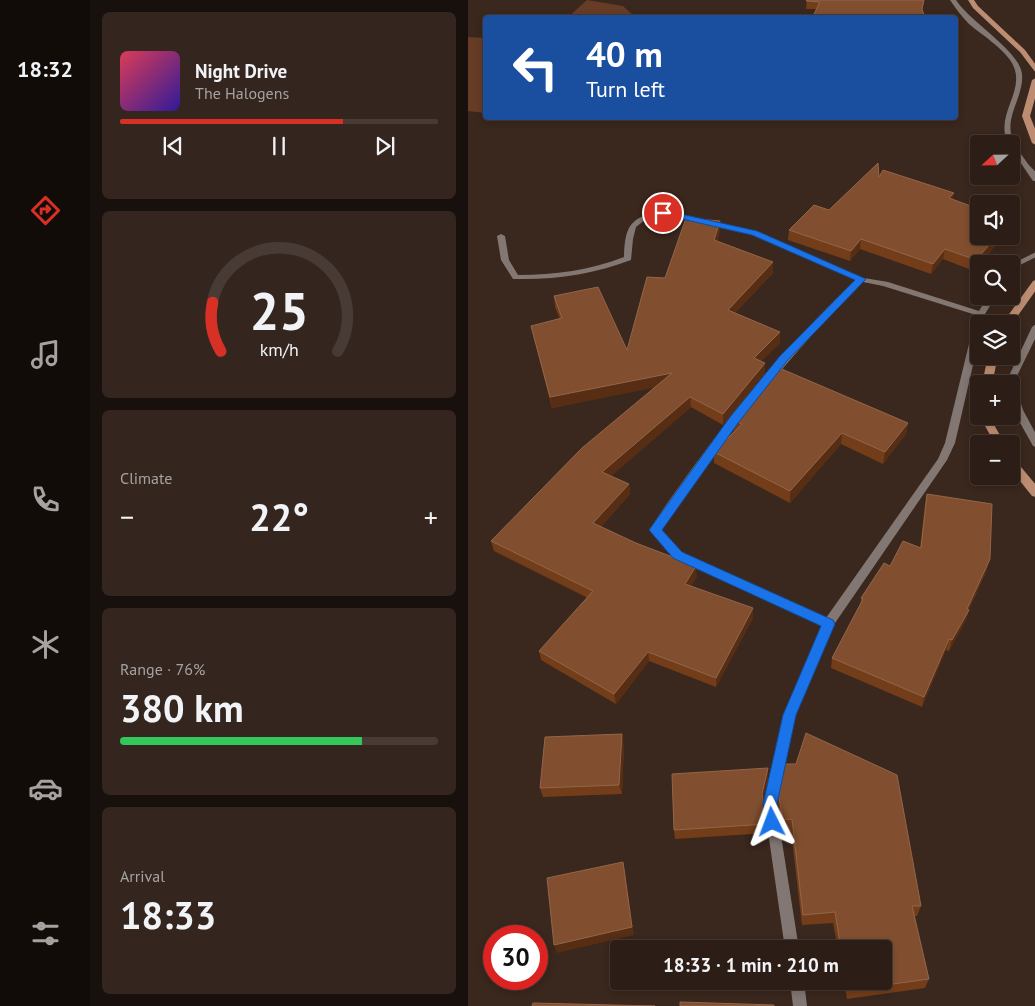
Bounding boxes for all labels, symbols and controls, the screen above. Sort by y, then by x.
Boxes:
text: 40 m [586,31,663,77]
icon: left [503,35,568,100]
text: 18:32 [17,55,73,83]
text: Night Drive [195,59,287,83]
text: Turn left [586,75,665,103]
text: The Halogens [195,83,289,103]
icon: previous [159,132,187,160]
icon: pause [265,132,293,160]
icon: next [371,132,399,160]
north arrow [970,135,1020,185]
map controls [970,135,1020,485]
pin [642,192,684,234]
icon: directions [28,193,63,228]
button: sound [970,195,1020,245]
icon: arrive [649,199,677,227]
button: search [970,255,1020,305]
text: 25 [250,277,308,344]
button: layers [970,315,1020,365]
icon: music [28,337,63,372]
text: km/h [259,338,299,361]
button: + [970,375,1020,425]
button: − [970,435,1020,485]
text: Climate [120,468,172,488]
icon: phone [28,482,63,517]
text: 22° [249,492,309,541]
text: − [120,498,134,535]
text: + [424,498,438,535]
icon: climate [28,627,63,662]
text: Range · 76% [120,659,205,679]
text: 380 km [120,683,244,732]
icon: car [28,771,63,806]
position arrow [745,795,797,847]
text: Arrival [120,866,165,886]
text: 18:33 [120,890,216,939]
icon: filters [28,916,63,951]
speed limit sign: 30 [483,925,548,990]
text: 18:33 · 1 min · 210 m [663,953,839,977]

